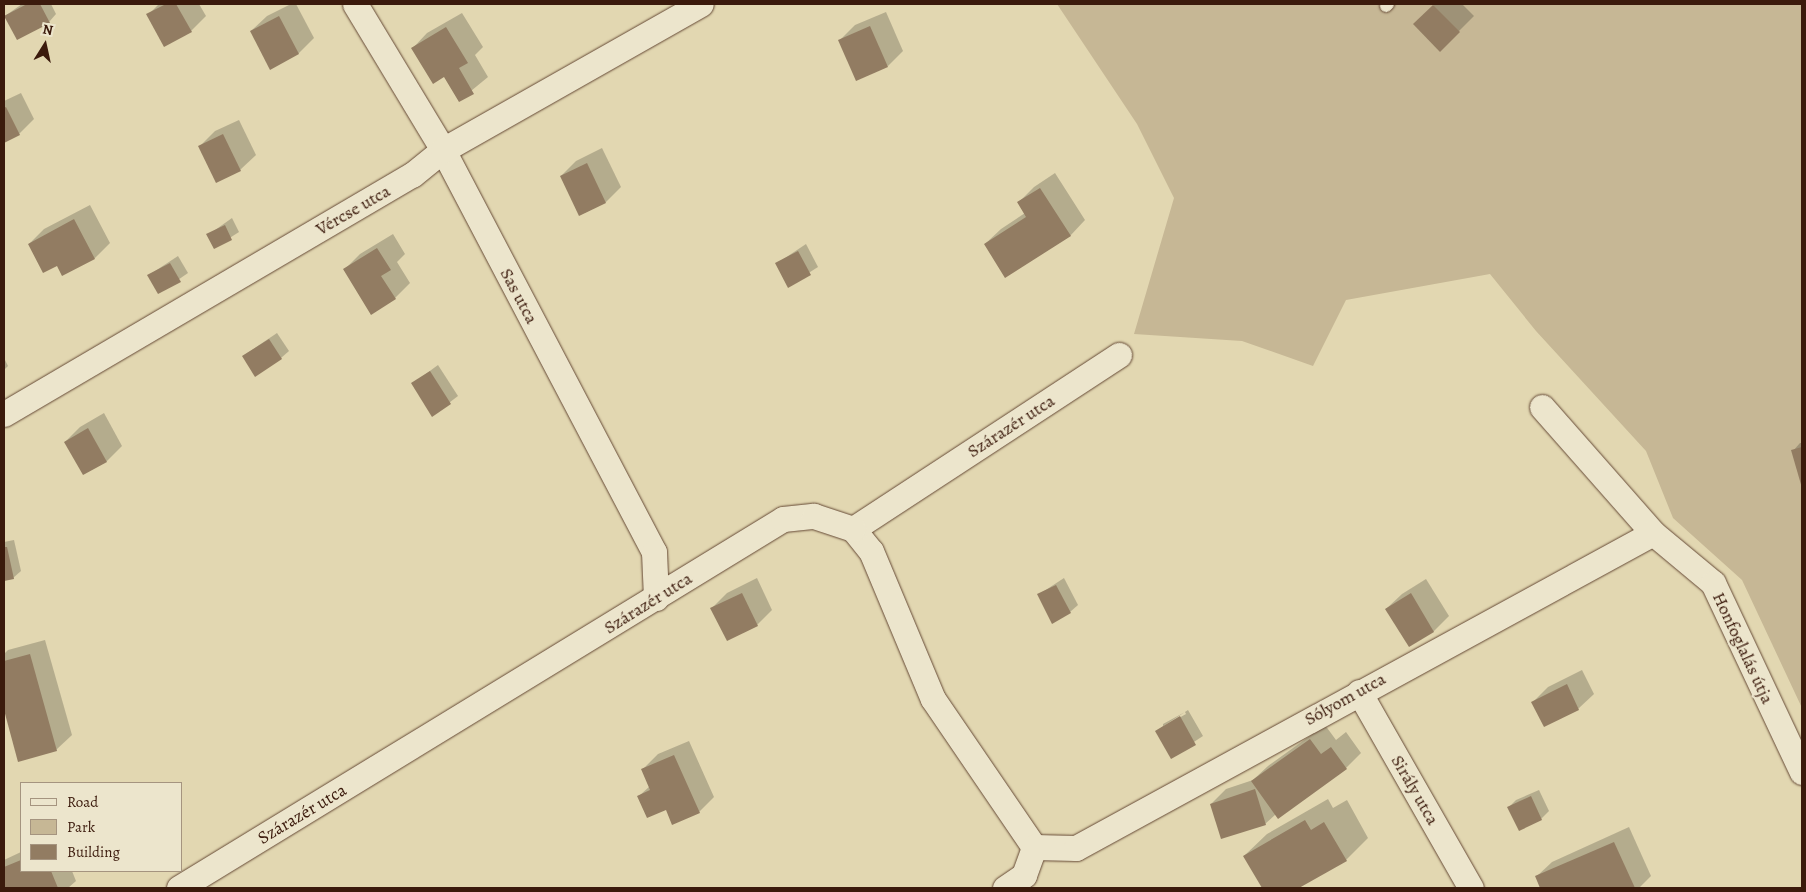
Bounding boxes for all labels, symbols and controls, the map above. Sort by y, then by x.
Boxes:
text: N [41,19,54,40]
north arrow [20,20,70,70]
street label: Vércse utca [312,180,394,240]
street label: Sas utca [495,264,543,328]
street label: Szárazér utca [963,390,1059,462]
street label: Szárazér utca [600,567,696,639]
street label: Honfoglalás útja [1708,589,1778,707]
street label: Sólyom utca [1301,668,1389,730]
street label: Sirály utca [1386,751,1444,829]
street label: Szárazér utca [254,779,350,849]
legend [20,782,182,872]
text: Road [67,792,98,812]
text: Park [67,817,95,837]
text: Building [67,842,120,862]

